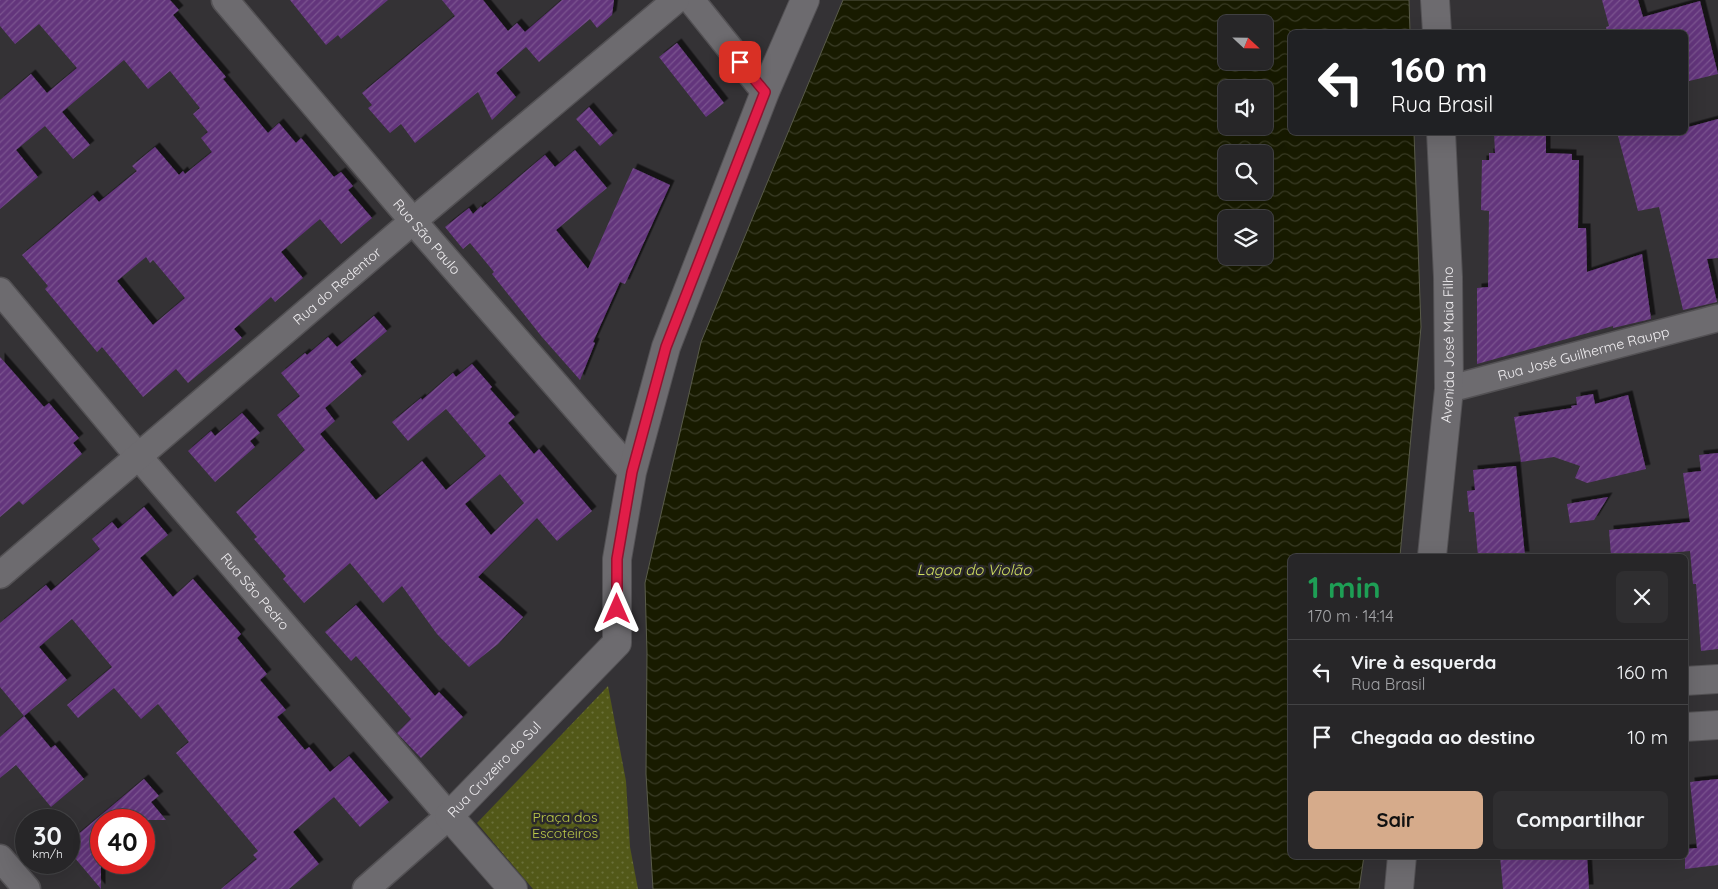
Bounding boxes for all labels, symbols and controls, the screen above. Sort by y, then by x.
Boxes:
north arrow [1218,15,1272,70]
map controls [1218,15,1273,265]
pin [719,41,761,83]
text: 160 m [1391,47,1488,91]
icon: arrive [726,48,754,76]
icon: left [1308,50,1373,115]
button: sound [1218,80,1273,135]
text: Rua Brasil [1391,90,1493,118]
button: search [1218,145,1273,200]
street label: Rua São Paulo [389,195,465,278]
button: layers [1218,210,1273,265]
street label: Rua do Redentor [289,243,385,329]
street label: Avenida José Maia Filho [1437,266,1458,424]
street label: Rua José Guilherme Raupp [1496,322,1671,385]
street label: Rua São Pedro [217,549,293,634]
water label: Lagoa do Violão [917,560,1032,579]
text: 1 min [1308,568,1381,606]
button: close [1616,571,1668,623]
position arrow [590,582,642,634]
text: 170 m · 14:14 [1308,606,1394,626]
text: Vire à esquerda [1351,650,1496,674]
icon: left [1308,658,1336,686]
text: 160 m [1617,660,1668,684]
text: Rua Brasil [1351,674,1425,694]
street label: Rua Cruzeiro do Sul [444,718,545,821]
icon: arrive [1308,723,1336,751]
text: Chegada ao destino [1351,725,1535,749]
text: 10 m [1627,725,1668,749]
button: Sair [1308,791,1483,849]
button: Compartilhar [1493,791,1668,849]
park label: Praça dos Escoteiros [532,808,598,842]
speed limit sign: 40 [90,809,155,874]
text: 30 [33,820,62,851]
text: km/h [32,846,63,861]

